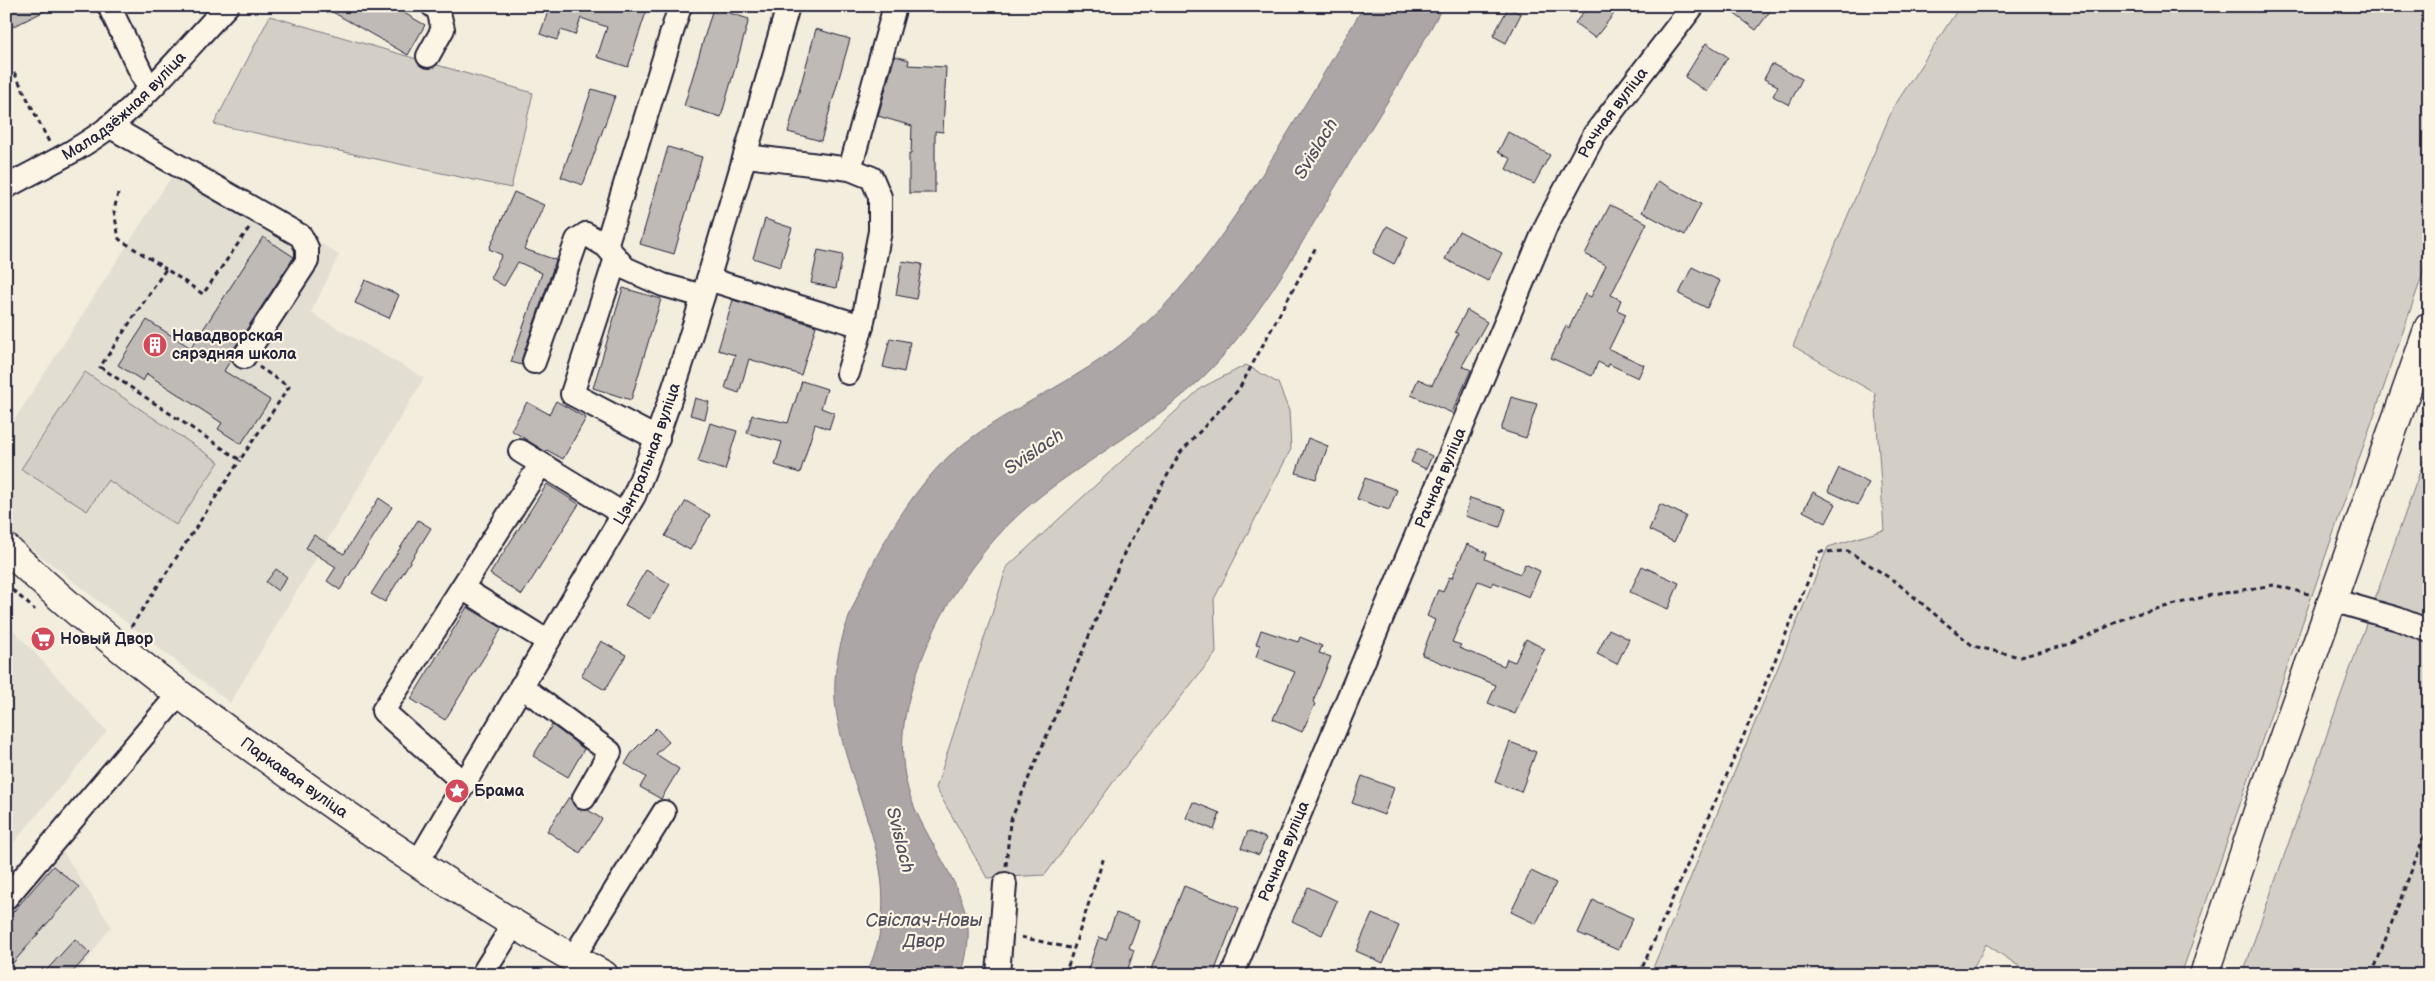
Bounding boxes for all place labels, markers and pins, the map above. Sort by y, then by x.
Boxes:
place label: Навадворская сярэдняя школа [172,327,297,364]
building icon: Навадворская сярэдняя школа [142,332,168,358]
supermarket icon: Новый Двор [30,626,56,652]
place label: Новый Двор [60,630,154,649]
place icon: Брама [444,778,470,804]
place label: Брама [474,782,525,801]

